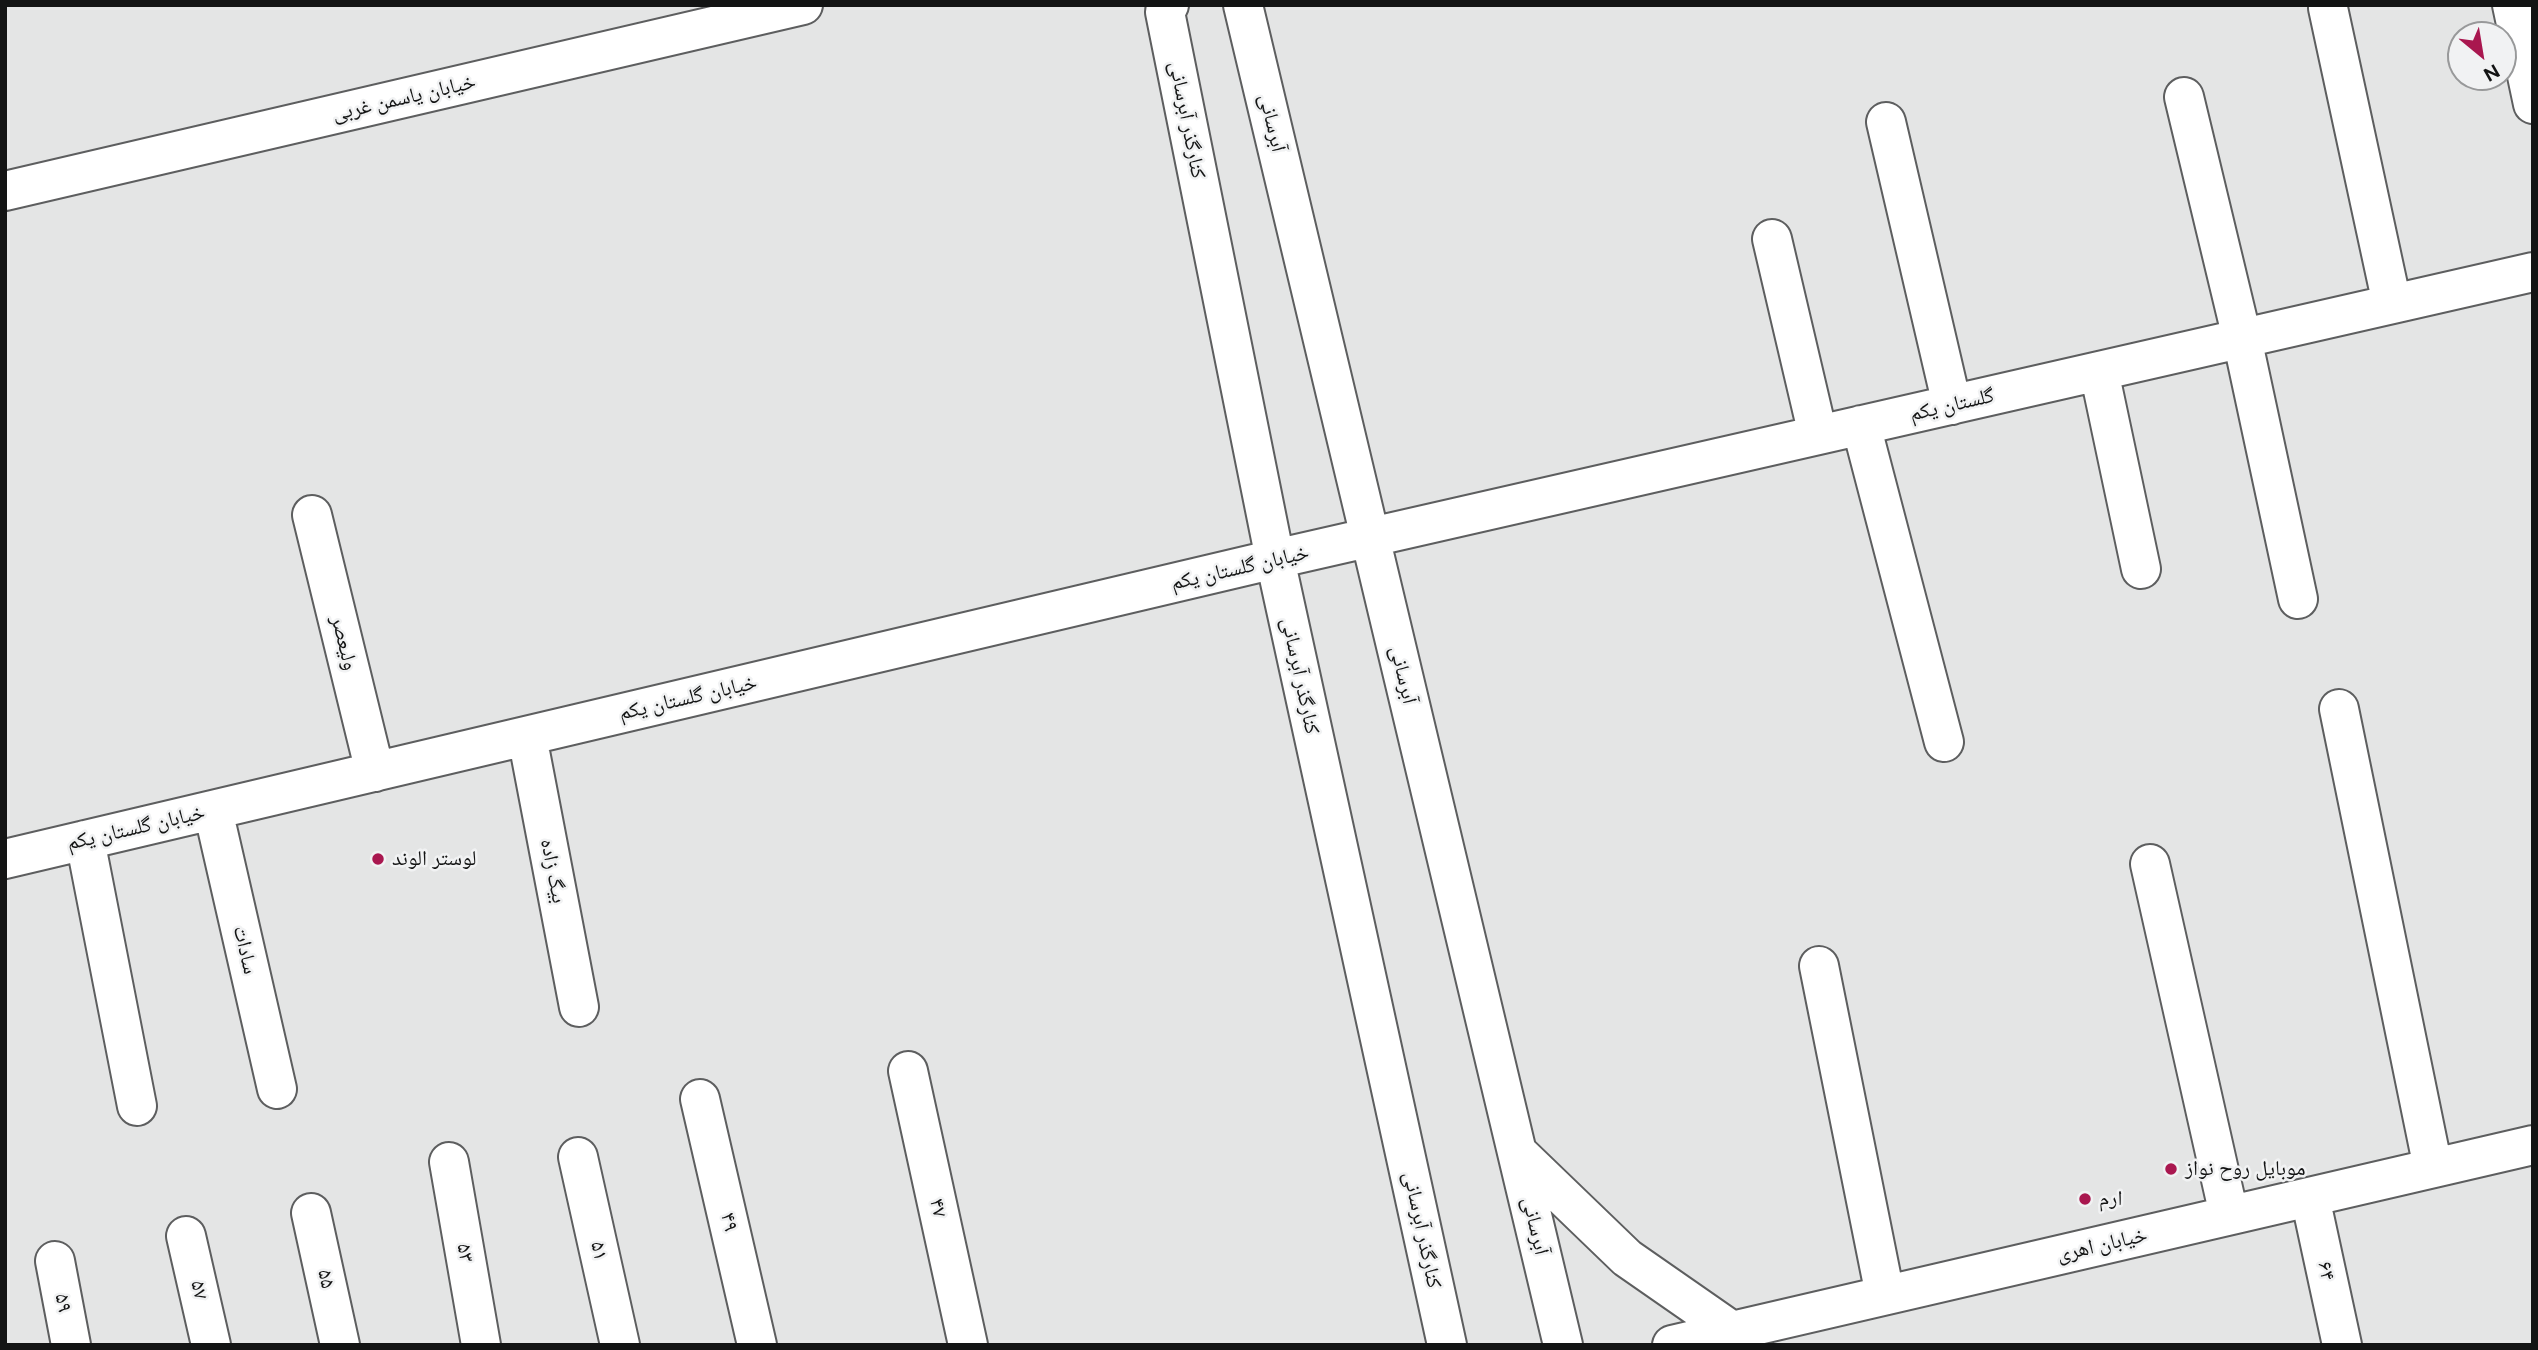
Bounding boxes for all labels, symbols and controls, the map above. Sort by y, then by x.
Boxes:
north arrow [2447,21,2517,91]
street label: کنارگذر آبرسانی [1163,59,1211,181]
text: N [2480,59,2504,87]
street label: خیابان یاسمن غربی [330,69,478,127]
street label: آبرسانی [1253,92,1291,154]
street label: گلستان یکم [1907,383,1997,427]
street label: خیابان گلستان یکم [1169,540,1311,596]
street label: ولیعصر [325,613,363,673]
street label: کنارگذر آبرسانی [1275,615,1325,737]
street label: آبرسانی [1384,644,1422,706]
street label: خیابان گلستان یکم [617,670,759,726]
street label: خیابان گلستان یکم [65,800,207,856]
street label: بیگ زاده [534,837,572,905]
place label: لوستر الوند [392,846,476,872]
marker: لوستر الوند [370,851,386,867]
street label: سادات [227,923,263,977]
place label: موبایل روح نواز [2185,1156,2305,1182]
marker: موبایل روح نواز [2163,1161,2179,1177]
street label: کنارگذر آبرسانی [1397,1169,1447,1291]
place label: ارم [2099,1186,2122,1212]
marker: ارم [2077,1191,2093,1207]
street label: آبرسانی [1516,1195,1554,1257]
street label: ۴۷ [924,1196,952,1220]
street label: ۴۹ [715,1210,743,1234]
street label: خیابان اهری [2054,1222,2150,1268]
street label: ۵۱ [585,1239,613,1263]
street label: ۵۳ [451,1242,479,1264]
street label: ۶۴ [2312,1259,2340,1283]
street label: ۵۵ [312,1267,340,1291]
street label: ۵۷ [185,1278,213,1302]
street label: ۵۹ [49,1291,77,1315]

